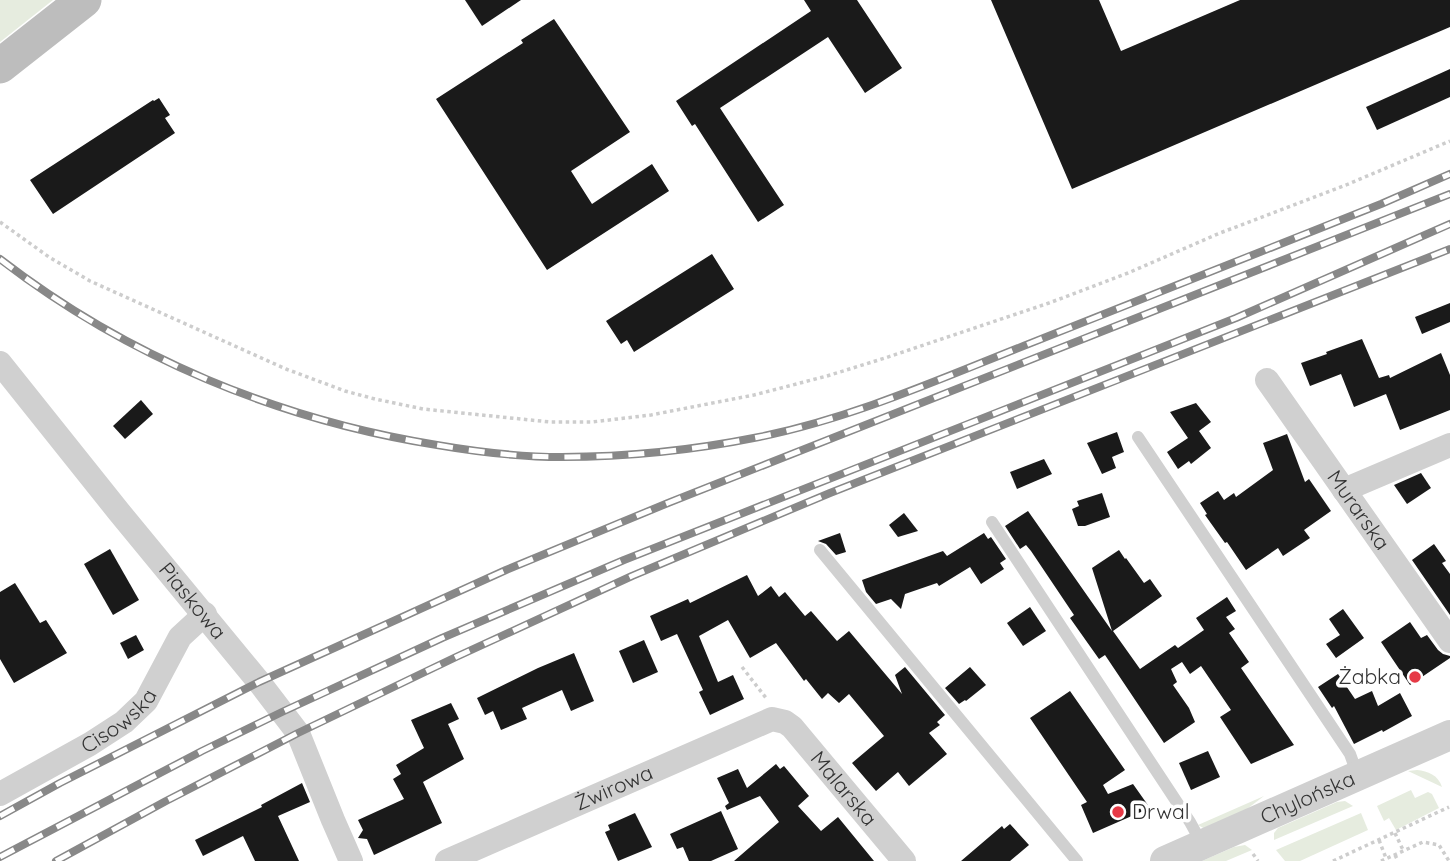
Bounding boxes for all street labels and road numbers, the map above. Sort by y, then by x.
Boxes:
street label: Murarska [1322,465,1396,555]
street label: Piaskowa [154,557,232,644]
street label: Cisowska [76,685,162,758]
street label: Malarska [806,745,883,831]
street label: Żwirowa [570,759,657,816]
street label: Chylońska [1256,765,1359,829]

